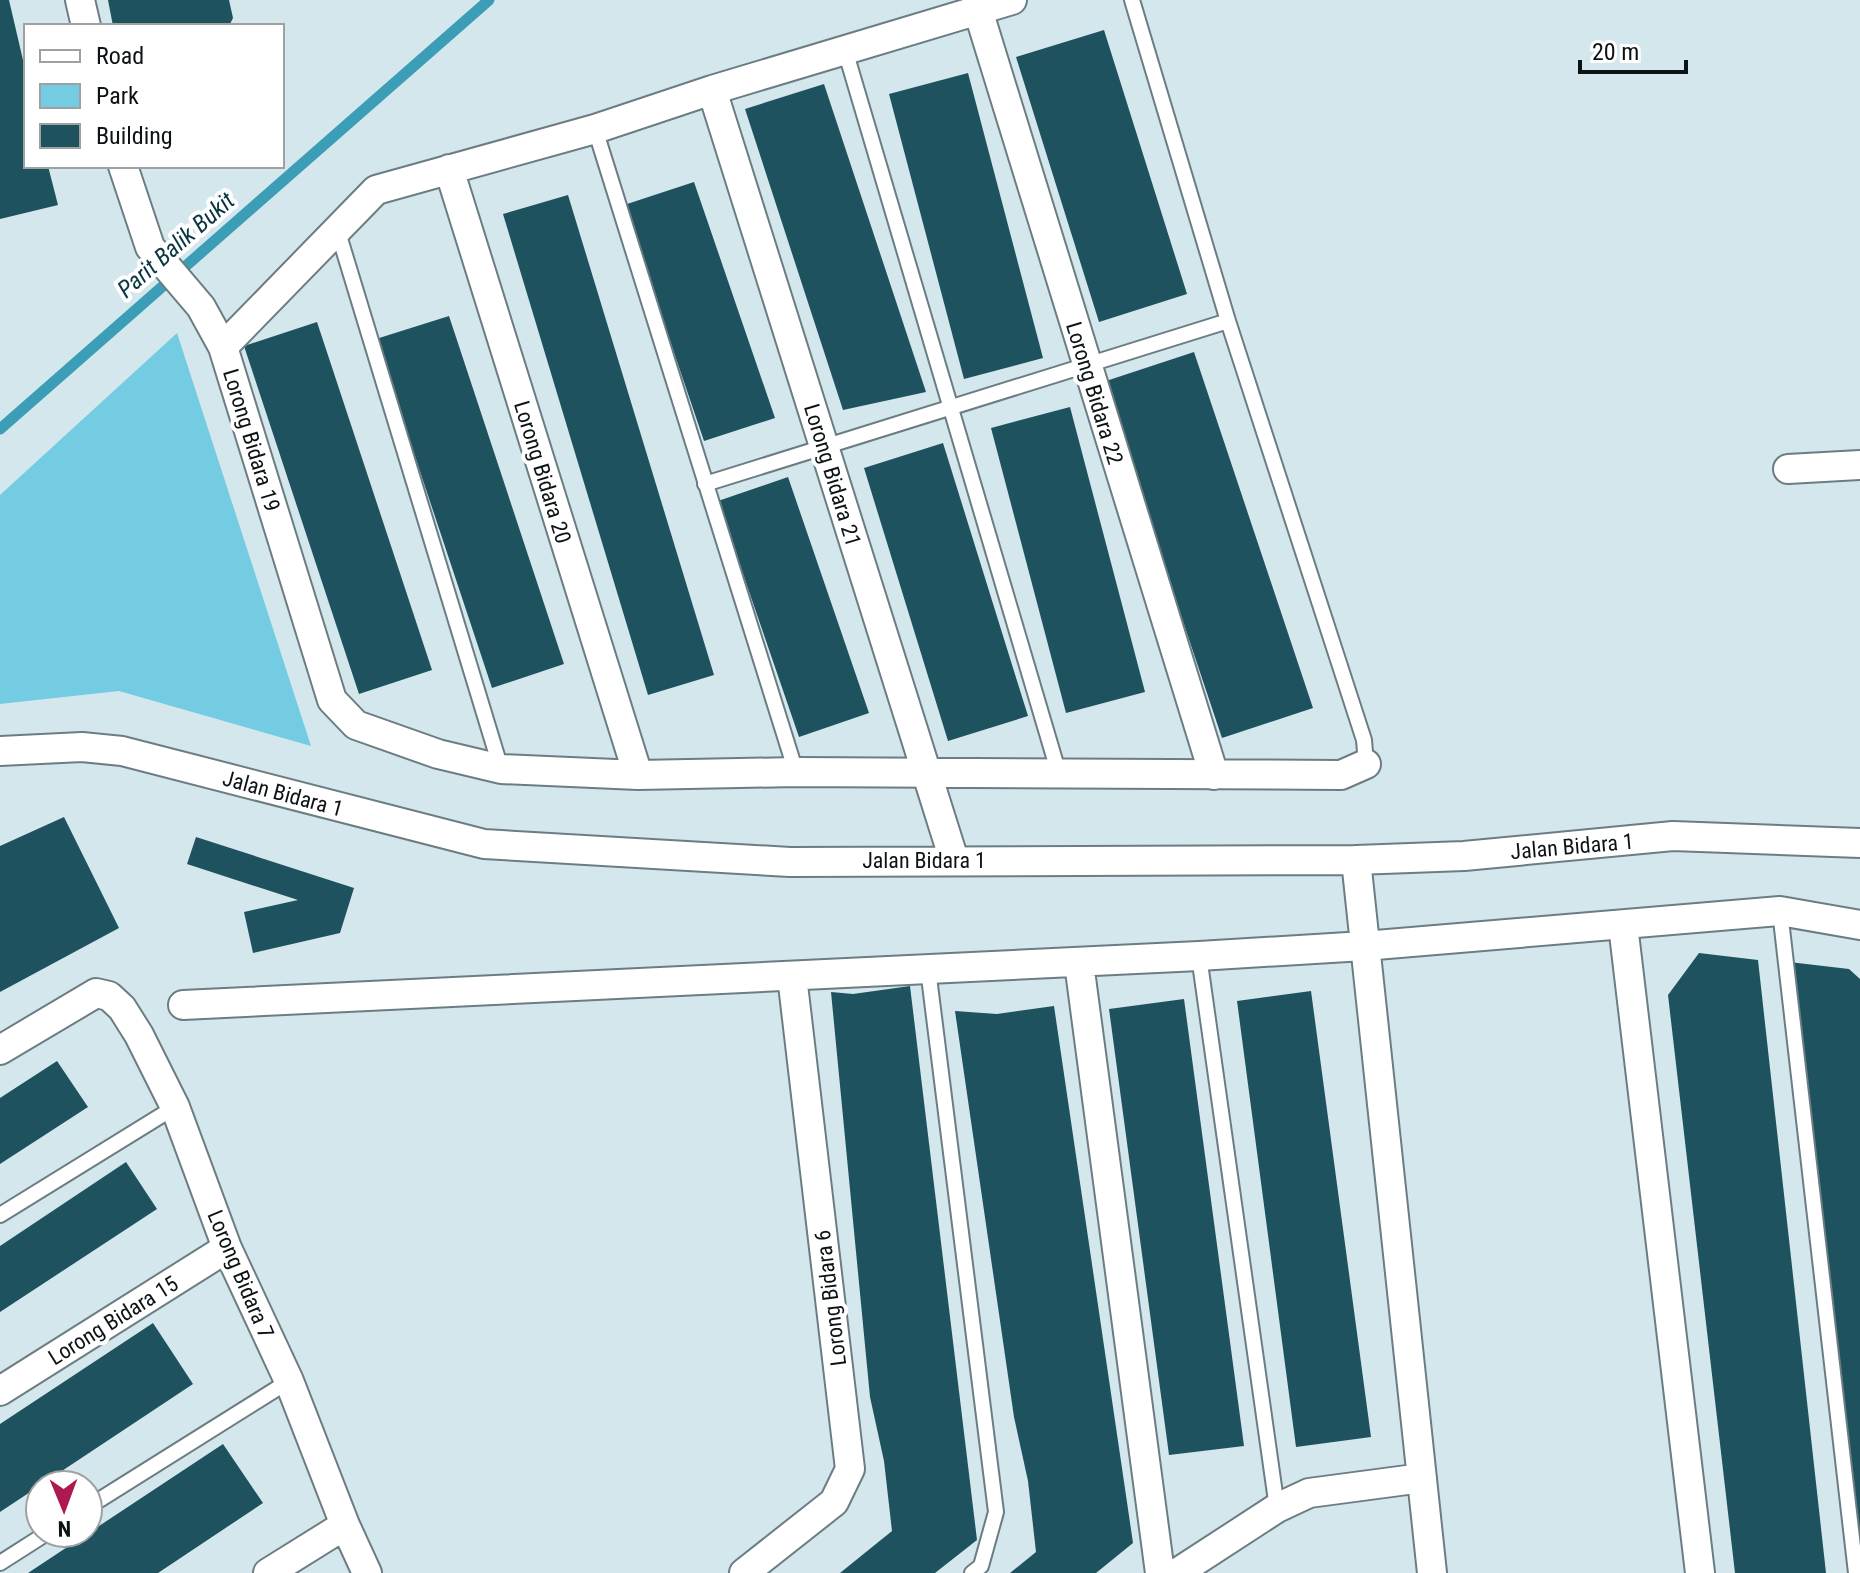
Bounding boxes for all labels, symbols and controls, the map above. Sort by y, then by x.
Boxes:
legend [24,24,284,168]
scale bar [1580,24,1686,74]
text: 20 m [1592,38,1639,66]
text: Road [96,42,144,70]
text: Park [96,82,139,110]
text: Building [96,122,173,150]
water label: Parit Balik Bukit [112,187,240,303]
street label: Lorong Bidara 22 [1061,319,1128,467]
street label: Lorong Bidara 19 [218,366,285,514]
street label: Lorong Bidara 20 [509,398,576,546]
street label: Lorong Bidara 21 [799,401,866,549]
street label: Jalan Bidara 1 [220,765,346,822]
street label: Jalan Bidara 1 [1509,829,1635,864]
street label: Jalan Bidara 1 [862,848,986,873]
street label: Lorong Bidara 7 [202,1206,279,1342]
street label: Lorong Bidara 6 [810,1229,851,1367]
street label: Lorong Bidara 15 [44,1271,183,1370]
north arrow [24,1469,104,1549]
text: N [57,1516,71,1541]

